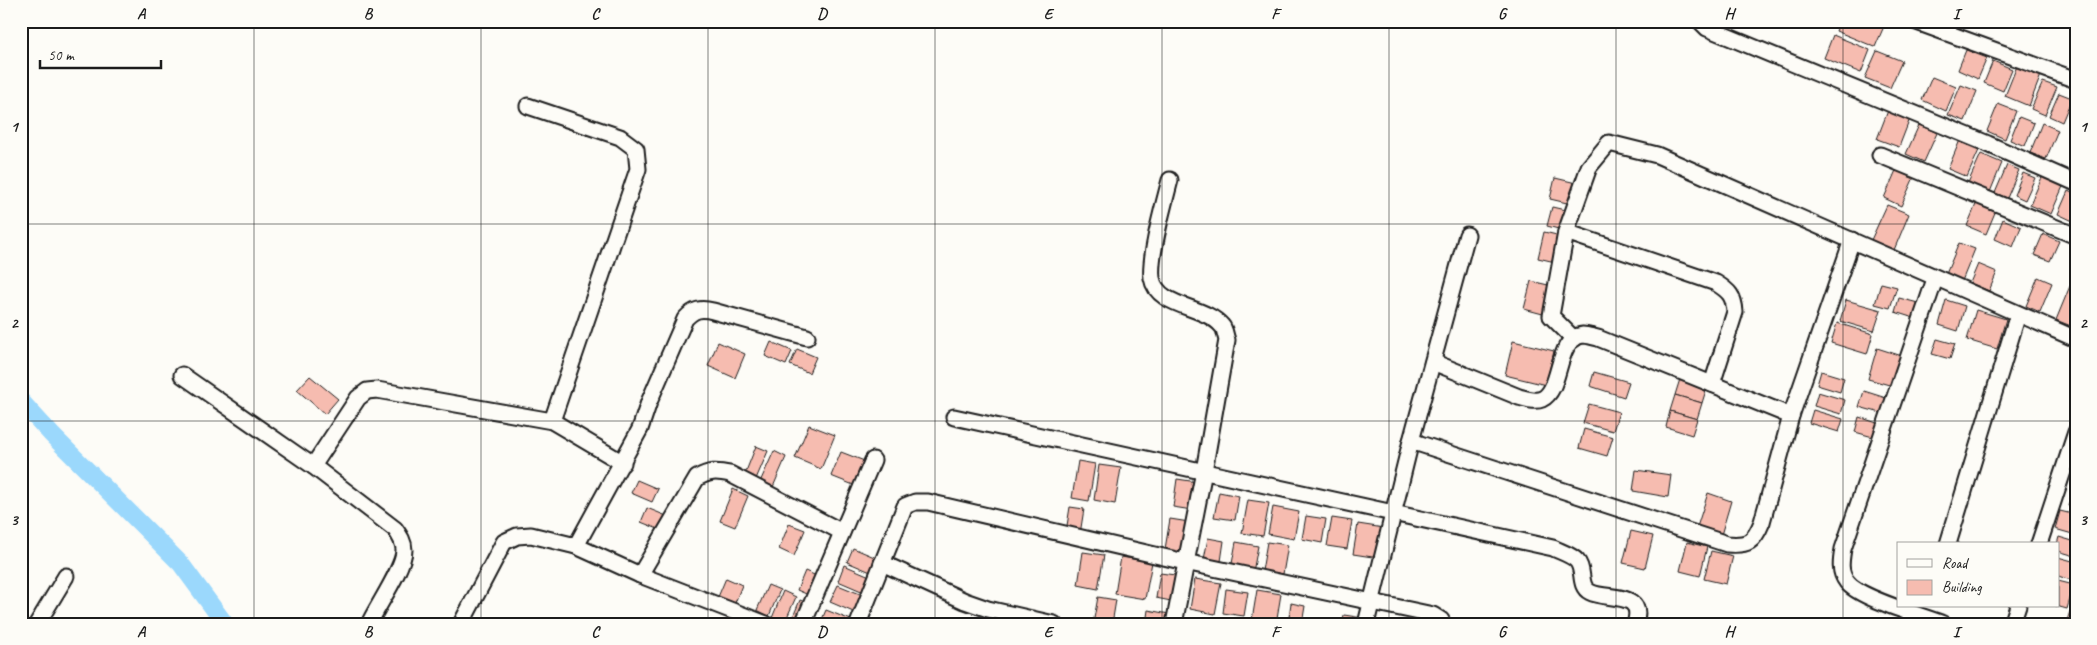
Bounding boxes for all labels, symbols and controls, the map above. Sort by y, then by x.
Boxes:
text: A [137,4,147,24]
text: B [364,4,374,24]
text: C [591,4,601,24]
text: D [817,4,828,24]
text: E [1044,4,1055,24]
text: F [1271,4,1282,24]
text: G [1498,4,1508,24]
text: H [1724,4,1736,24]
text: I [1953,4,1963,24]
scale bar [40,38,161,70]
text: 50 m [48,46,75,65]
text: 1 [10,117,19,137]
text: 1 [2079,117,2088,137]
text: 2 [10,313,19,333]
text: 2 [2079,313,2088,333]
text: 3 [10,510,19,530]
text: 3 [2079,510,2088,530]
legend [1897,542,2060,608]
text: Road [1942,554,1969,573]
text: Building [1942,578,1982,597]
text: A [137,622,147,642]
text: B [364,622,374,642]
text: C [591,622,601,642]
text: D [817,622,828,642]
text: E [1044,622,1055,642]
text: F [1271,622,1282,642]
text: G [1498,622,1508,642]
text: H [1724,622,1736,642]
text: I [1953,622,1963,642]

